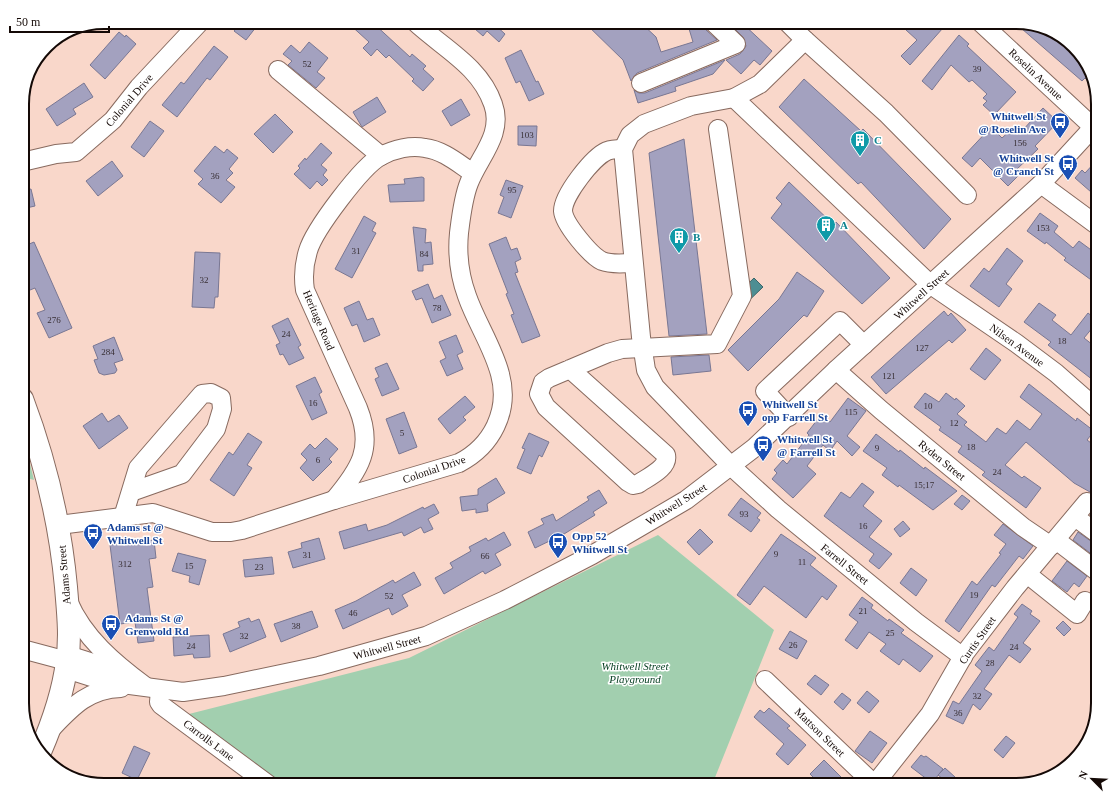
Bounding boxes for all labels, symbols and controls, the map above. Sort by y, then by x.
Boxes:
scale bar [10,8,109,34]
text: 50 m [16,15,41,29]
street label: Roselin Avenue [1007,46,1065,102]
house number: 52 [303,59,312,69]
house number: 39 [973,64,982,74]
street label: Colonial Drive [103,71,155,129]
place label: Whitwell St @ Roselin Ave [979,110,1046,135]
bus stop icon: Whitwell St @ Roselin Ave [1049,111,1071,139]
building icon: C [849,129,871,157]
house number: 103 [520,130,534,140]
place label: C [874,134,882,146]
house number: 156 [1013,138,1027,148]
place label: Whitwell St @ Cranch St [993,152,1054,177]
bus stop icon: Whitwell St @ Cranch St [1057,153,1079,181]
house number: 36 [211,171,220,181]
house number: 95 [508,185,517,195]
building icon: A [815,214,837,242]
place label: A [840,219,848,231]
house number: 153 [1036,223,1050,233]
building icon: B [668,226,690,254]
place label: B [693,231,701,243]
house number: 31 [352,246,361,256]
house number: 84 [420,249,429,259]
street label: Whitwell Street [891,266,951,322]
house number: 32 [200,275,209,285]
street label: Heritage Road [301,288,337,352]
house number: 78 [433,303,442,313]
house number: 276 [47,315,61,325]
street label: Nilsen Avenue [987,321,1047,369]
house number: 24 [282,329,291,339]
house number: 18 [1058,336,1067,346]
house number: 127 [915,343,929,353]
house number: 284 [101,347,115,357]
house number: 121 [882,371,896,381]
house number: 16 [309,398,318,408]
place label: Whitwell St opp Farrell St [762,398,828,423]
bus stop icon: Whitwell St opp Farrell St [737,399,759,427]
house number: 10 [924,401,933,411]
house number: 115 [844,407,858,417]
house number: 12 [950,418,959,428]
house number: 5 [400,428,405,438]
place label: Whitwell St @ Farrell St [777,433,836,458]
bus stop icon: Whitwell St @ Farrell St [752,434,774,462]
street label: Ryden Street [916,437,968,483]
house number: 18 [967,442,976,452]
house number: 9 [875,443,880,453]
street label: Colonial Drive [401,453,467,485]
house number: 6 [316,455,321,465]
house number: 24 [993,467,1002,477]
house number: 15;17 [914,480,935,490]
street label: Whitwell Street [643,481,709,527]
house number: 93 [740,509,749,519]
place label: Adams st @ Whitwell St [107,521,164,546]
house number: 16 [859,521,868,531]
bus stop icon: Adams st @ Whitwell St [82,522,104,550]
place label: Opp 52 Whitwell St [572,530,628,555]
bus stop icon: Opp 52 Whitwell St [547,531,569,559]
street label: Farrell Street [819,541,871,587]
street label: Adams Street [55,545,73,605]
house number: 9 [774,549,779,559]
house number: 31 [303,550,312,560]
house number: 66 [481,551,490,561]
house number: 11 [798,557,806,567]
house number: 312 [118,559,132,569]
house number: 15 [185,561,194,571]
house number: 23 [255,562,264,572]
house number: 19 [970,590,979,600]
house number: 52 [385,591,394,601]
house number: 21 [859,606,868,616]
house number: 46 [349,608,358,618]
place label: Adams St @ Grenwold Rd [125,612,189,637]
bus stop icon: Adams St @ Grenwold Rd [100,613,122,641]
street label: Curtis Street [956,614,998,666]
house number: 38 [292,621,301,631]
house number: 25 [886,628,895,638]
house number: 32 [240,631,249,641]
street label: Whitwell Street [352,632,422,662]
house number: 26 [789,640,798,650]
house number: 24 [187,641,196,651]
house number: 24 [1010,642,1019,652]
house number: 28 [986,658,995,668]
park label: Whitwell Street Playground [601,660,669,685]
house number: 32 [973,691,982,701]
street label: Mattson Street [793,705,847,759]
house number: 36 [954,708,963,718]
street label: Carrolls Lane [181,717,237,763]
north arrow [1072,759,1112,799]
text: N [1076,769,1090,781]

